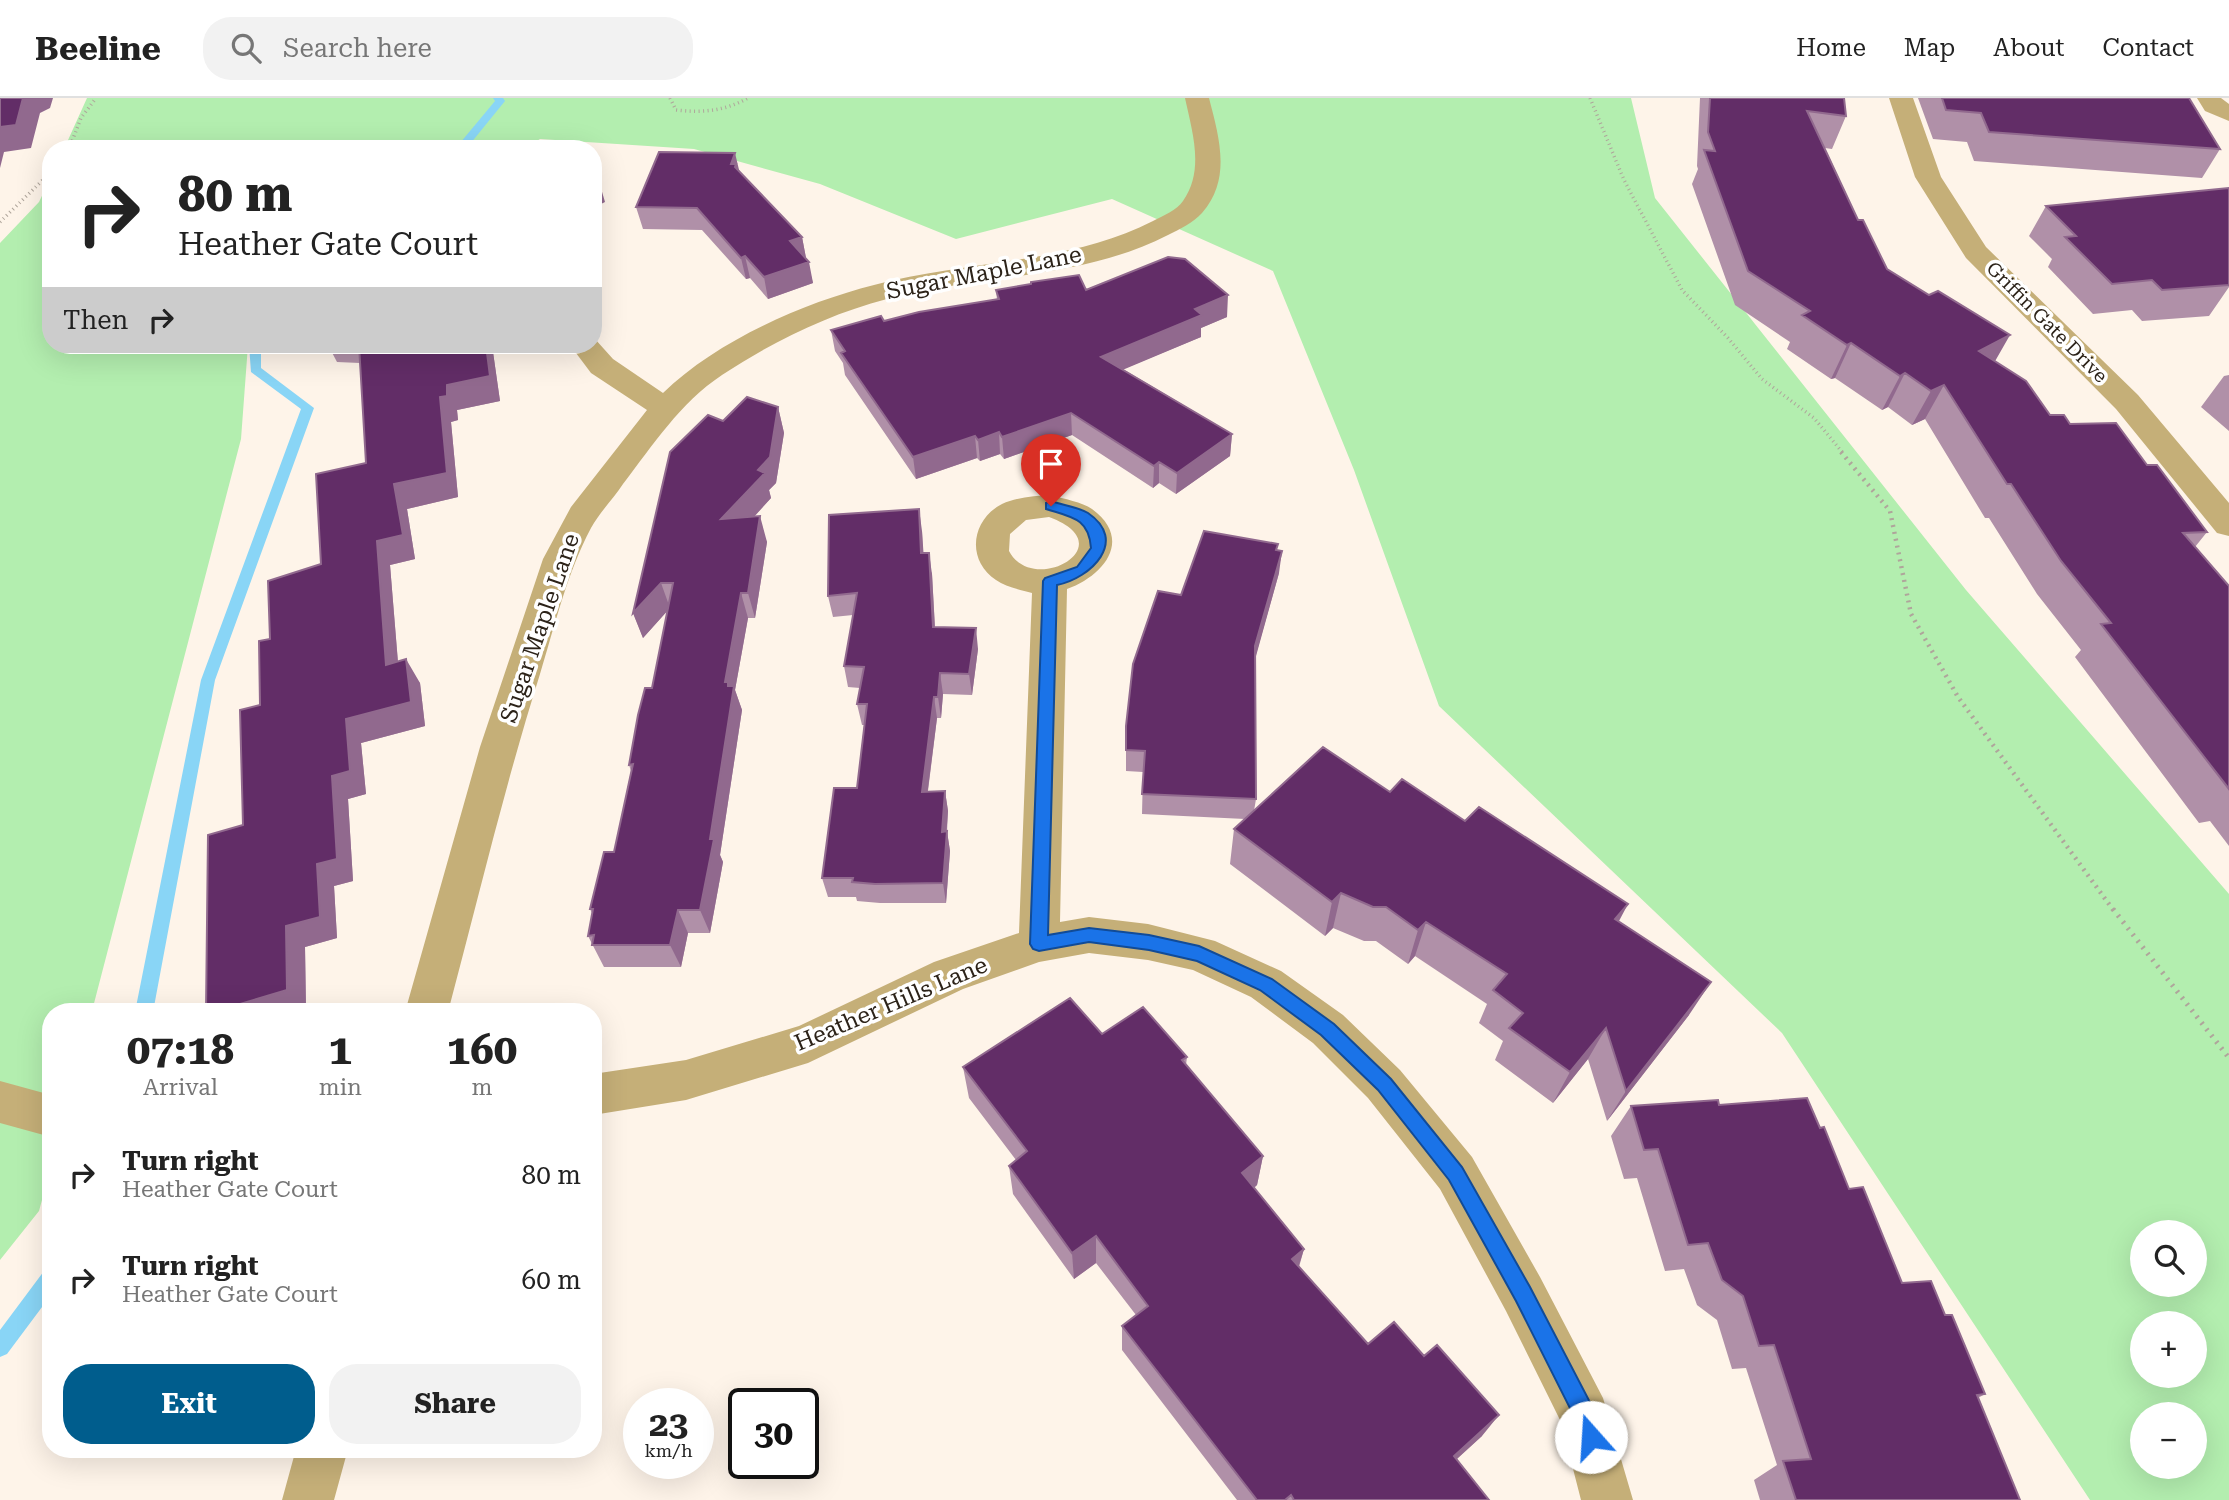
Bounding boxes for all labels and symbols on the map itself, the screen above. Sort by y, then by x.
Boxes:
street label: Sugar Maple Lane [884,241,1084,305]
street label: Griffin Gate Drive [1982,257,2112,387]
pin [1021,434,1081,506]
street label: Sugar Maple Lane [495,530,585,726]
street label: Heather Hills Lane [791,951,991,1057]
speed limit sign: 30 [728,1388,819,1479]
position arrow [1554,1400,1628,1474]

